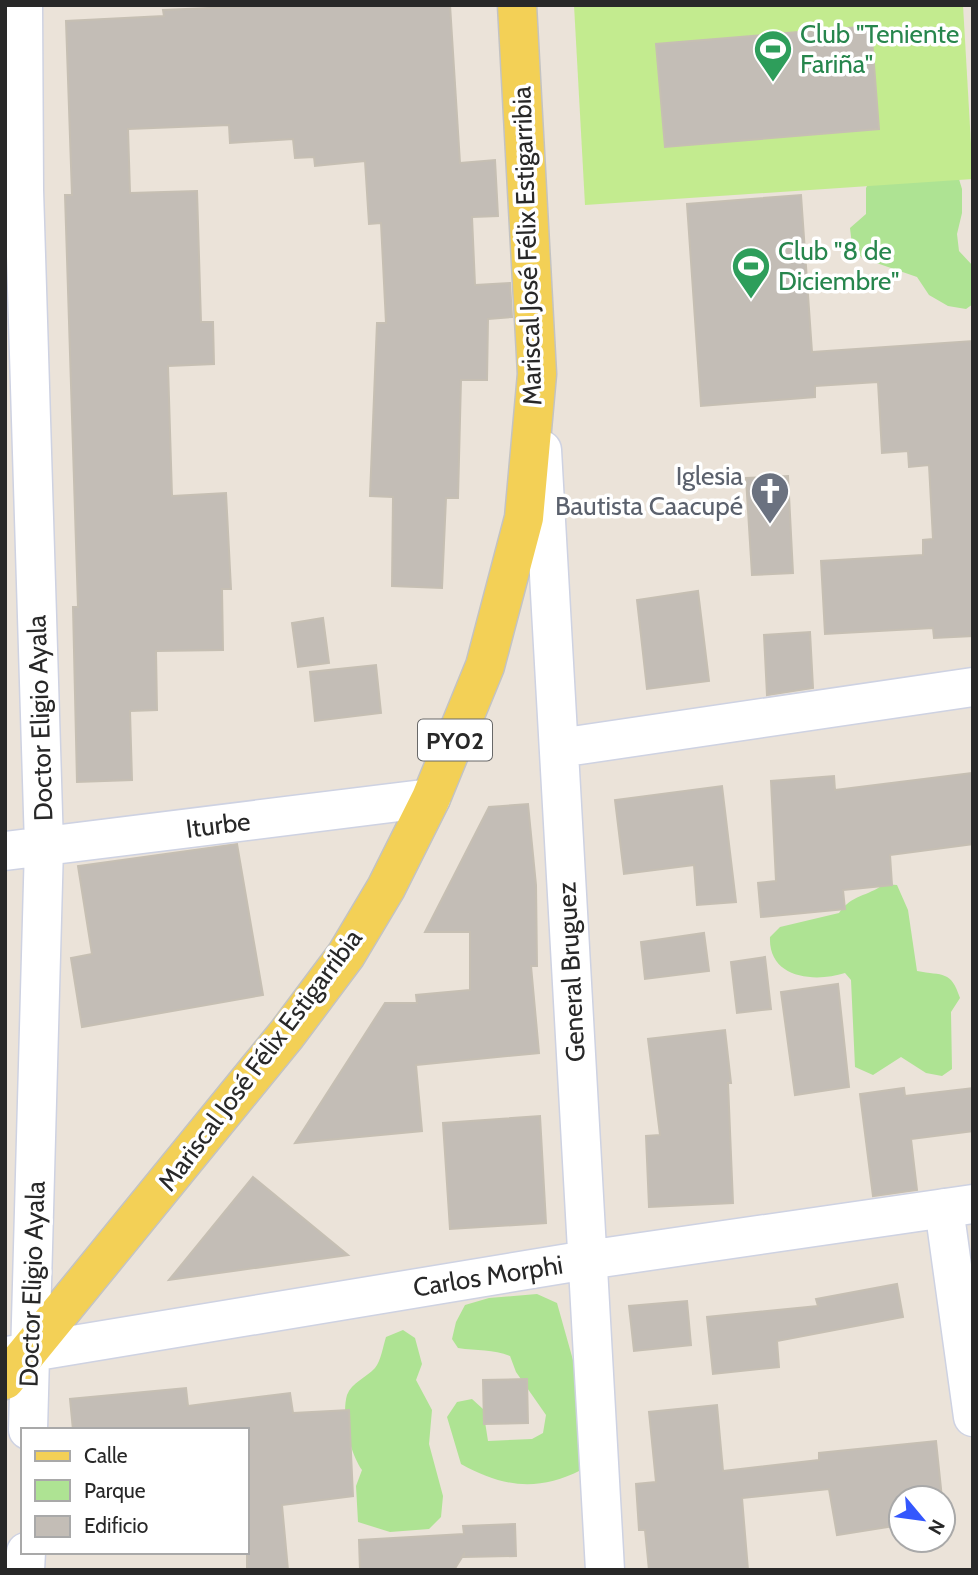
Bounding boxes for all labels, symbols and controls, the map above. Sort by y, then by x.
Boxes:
place label: Club "Teniente Fariña" [800,18,959,80]
sports icon: Club "Teniente Fariña" [752,28,794,83]
street label: Mariscal José Félix Estigarribia [505,85,549,406]
place label: Club "8 de Diciembre" [778,235,899,297]
sports icon: Club "8 de Diciembre" [730,245,772,300]
place label: Iglesia Bautista Caacupé [555,460,744,522]
church icon: Iglesia Bautista Caacupé [749,470,791,525]
street label: Doctor Eligio Ayala [20,614,60,822]
road number: PY02 [418,720,492,760]
street label: Iturbe [184,805,252,845]
street label: General Bruguez [550,881,592,1063]
street label: Mariscal José Félix Estigarribia [151,922,369,1197]
street label: Doctor Eligio Ayala [12,1180,52,1388]
street label: Carlos Morphi [411,1248,565,1304]
legend [21,1428,248,1554]
text: Calle [84,1443,128,1468]
text: Parque [84,1478,146,1503]
north arrow [887,1484,957,1554]
text: Edificio [84,1513,148,1538]
text: N [923,1516,950,1538]

